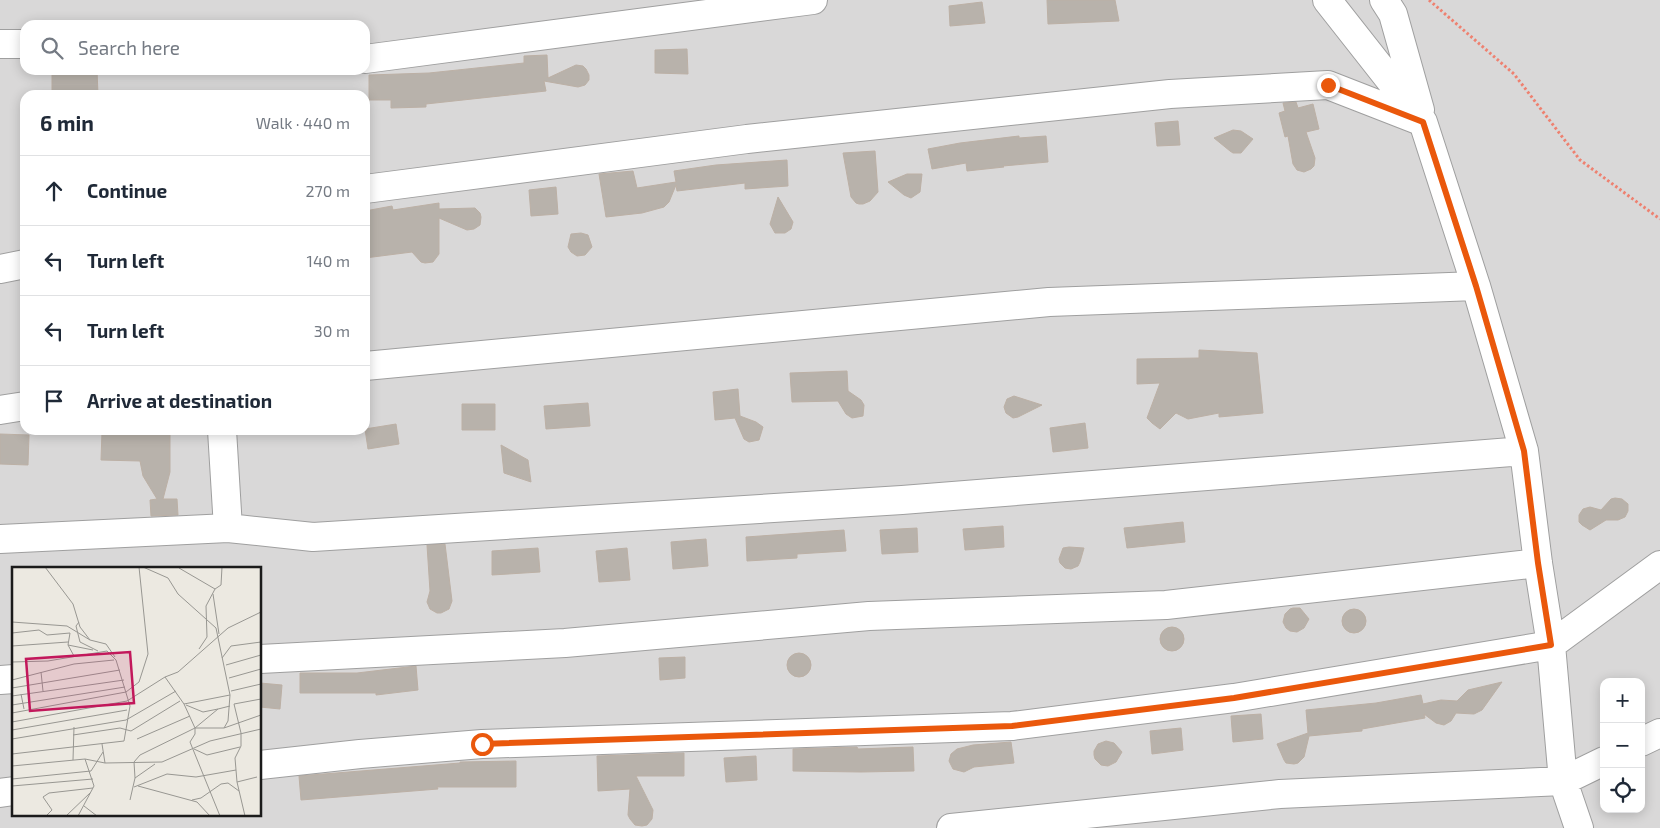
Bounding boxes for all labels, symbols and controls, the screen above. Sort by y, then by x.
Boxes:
search box [20,20,370,75]
icon: search [38,34,66,62]
text: Search here [78,36,180,59]
route end [1317,74,1340,97]
text: 6 min [40,110,94,135]
text: Walk · 440 m [256,113,350,132]
icon: ahead [40,177,68,205]
text: Continue [87,179,167,202]
text: 270 m [306,181,350,200]
icon: left [40,247,68,275]
text: Turn left [87,249,164,272]
text: 140 m [307,251,350,270]
icon: left [40,317,68,345]
text: Turn left [87,319,164,342]
text: 30 m [314,321,350,340]
icon: arrive [40,387,68,415]
text: Arrive at destination [87,389,272,412]
inset map [12,567,261,816]
map controls [1600,678,1645,813]
button: + [1600,678,1645,723]
button: − [1600,723,1645,768]
route start [471,733,494,756]
button: locate [1600,768,1645,813]

